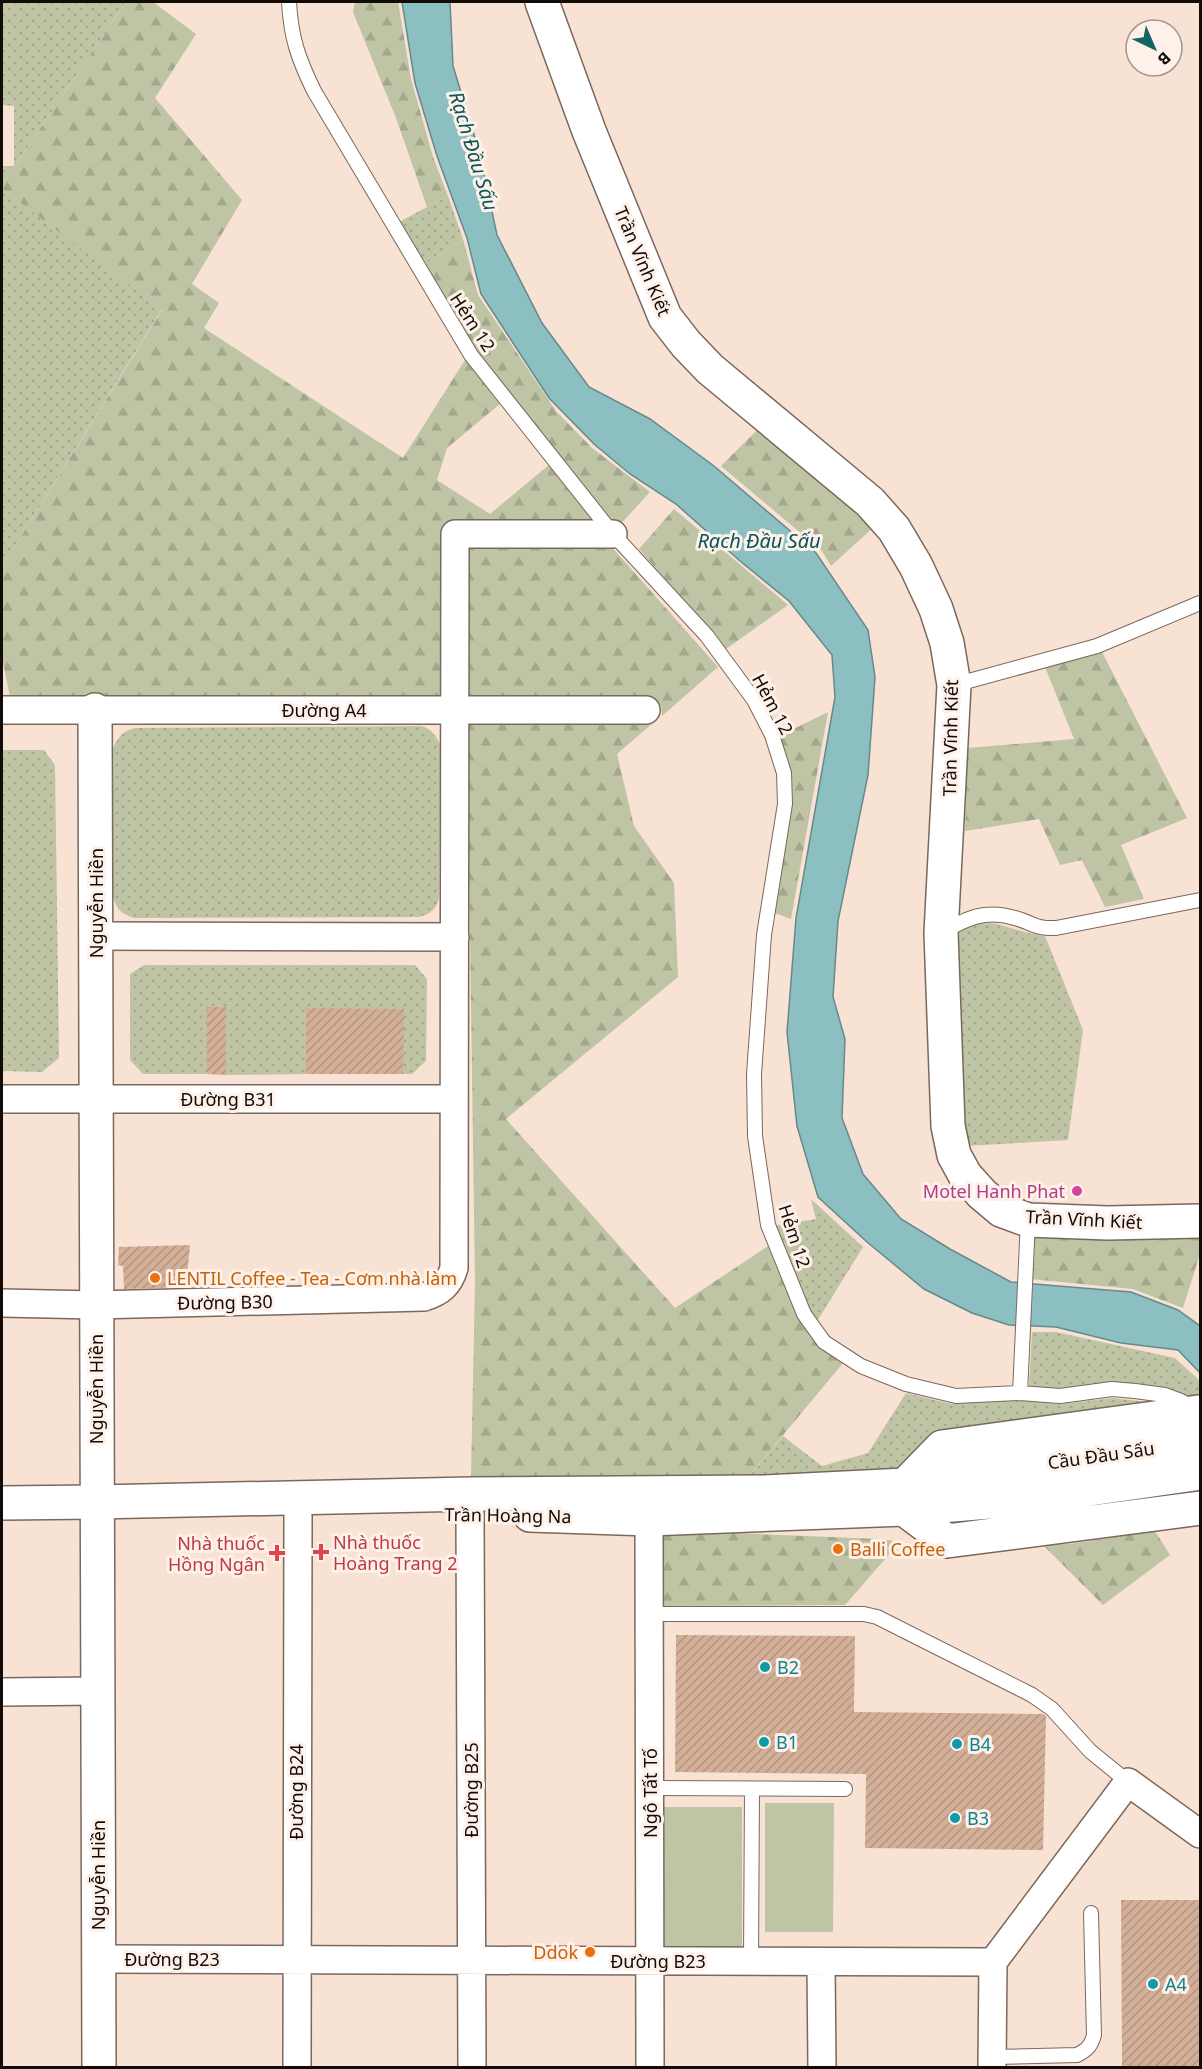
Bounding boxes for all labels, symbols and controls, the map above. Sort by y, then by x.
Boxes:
north arrow [1124,18,1184,78]
text: B [1153,47,1176,70]
water label: Rạch Đầu Sấu [443,88,505,214]
street label: Trần Vĩnh Kiết [609,203,677,320]
street label: Hẻm 12 [445,288,501,356]
water label: Rạch Đầu Sấu [697,527,821,554]
street label: Hẻm 12 [747,669,799,739]
street label: Trần Vĩnh Kiết [937,679,963,797]
street label: Đường A4 [281,698,367,722]
street label: Nguyễn Hiền [84,848,108,958]
street label: Đường B31 [180,1087,276,1111]
place label: Motel Hanh Phat [923,1179,1065,1203]
marker: Motel Hanh Phat [1070,1184,1084,1198]
street label: Hẻm 12 [773,1201,817,1271]
street label: Trần Vĩnh Kiết [1025,1204,1143,1234]
place label: LENTIL Coffee - Tea - Cơm nhà làm [167,1266,457,1290]
marker: LENTIL Coffee - Tea - Cơm nhà làm [148,1271,162,1285]
street label: Đường B30 [177,1289,273,1315]
street label: Nguyễn Hiền [84,1334,108,1444]
street label: Cầu Đầu Sấu [1046,1436,1156,1474]
street label: Trần Hoàng Na [444,1502,572,1528]
place label: Nhà thuốc Hoàng Trang 2 [333,1530,458,1575]
place label: Nhà thuốc Hồng Ngân [168,1531,265,1576]
place label: Balli Coffee [850,1537,945,1561]
marker: Balli Coffee [831,1542,845,1556]
marker: Nhà thuốc Hoàng Trang 2 [314,1545,328,1559]
marker: Nhà thuốc Hồng Ngân [270,1546,284,1560]
place label: B2 [777,1655,799,1679]
marker: B2 [758,1660,772,1674]
place label: B1 [776,1730,798,1754]
place label: B4 [969,1732,991,1756]
marker: B1 [757,1735,771,1749]
marker: B4 [950,1737,964,1751]
street label: Đường B25 [459,1742,483,1838]
street label: Đường B24 [284,1744,308,1840]
street label: Ngô Tất Tố [638,1748,662,1838]
place label: B3 [967,1806,989,1830]
marker: B3 [948,1811,962,1825]
street label: Nguyễn Hiền [86,1820,110,1930]
place label: Ddok [533,1940,578,1964]
marker: Ddok [583,1945,597,1959]
street label: Đường B23 [124,1947,220,1971]
street label: Đường B23 [610,1949,706,1973]
place label: A4 [1165,1972,1187,1996]
marker: A4 [1146,1977,1160,1991]

